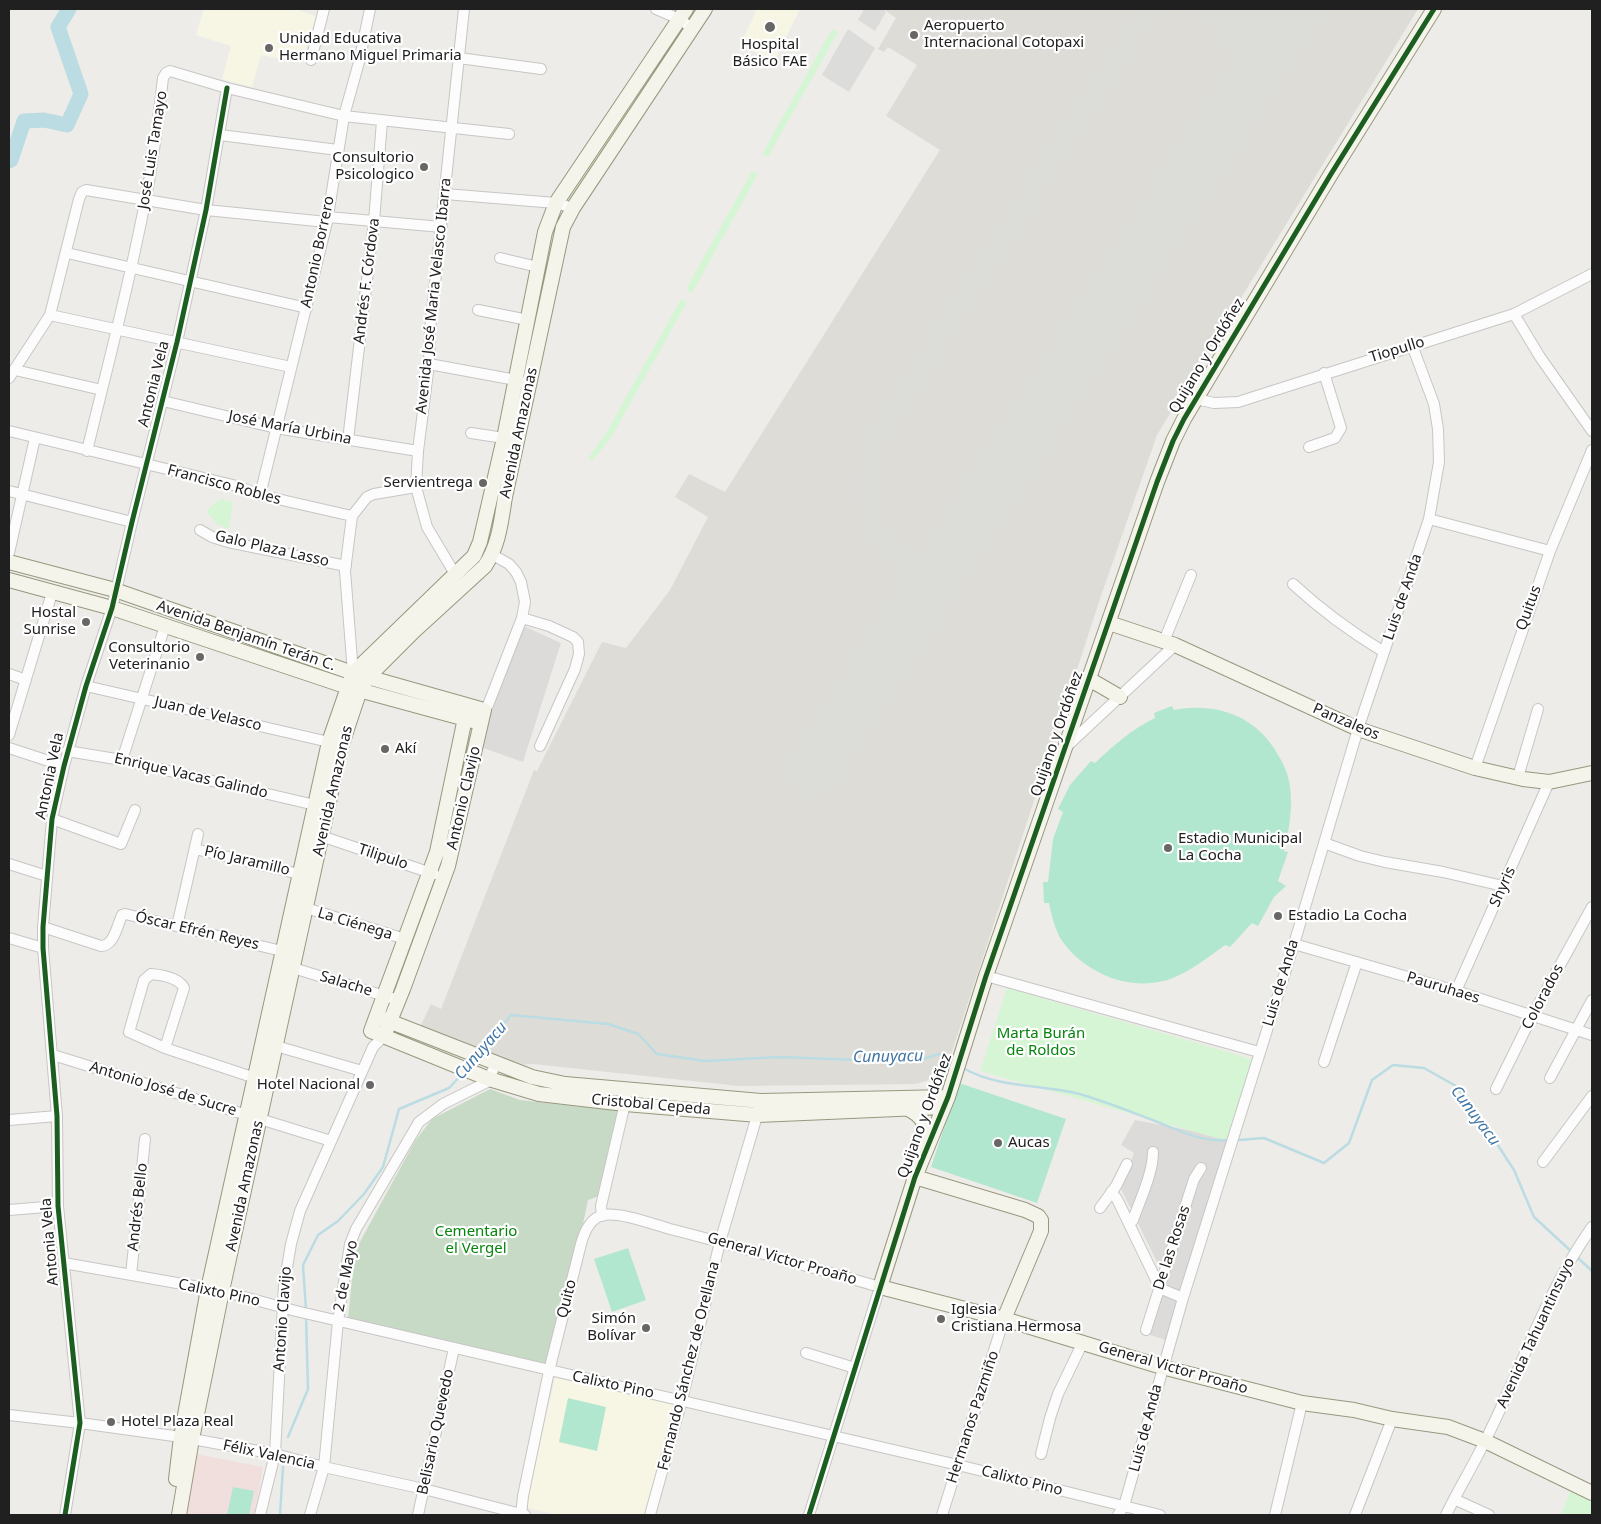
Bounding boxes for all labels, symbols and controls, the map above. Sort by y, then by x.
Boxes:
place label: Aeropuerto Internacional Cotopaxi [924,17,1084,52]
marker: Hospital Básico FAE [763,20,777,34]
marker: Aeropuerto Internacional Cotopaxi [908,29,920,41]
place label: Unidad Educativa Hermano Miguel Primaria [279,30,462,65]
place label: Hospital Básico FAE [733,36,807,71]
marker: Unidad Educativa Hermano Miguel Primaria [263,42,275,54]
street label: José Luis Tamayo [135,90,171,210]
place label: Consultorio Psicologico [332,149,414,184]
marker: Consultorio Psicologico [418,161,430,173]
street label: Avenida José Maria Velasco Ibarra [413,177,455,415]
street label: Antonio Borrero [297,194,339,310]
street label: Andrés F. Córdova [350,217,384,345]
street label: Quijano y Ordóñez [1165,295,1249,417]
street label: Tiopullo [1367,333,1427,367]
street label: Antonia Vela [135,339,173,429]
street label: Avenida Amazonas [496,366,542,500]
street label: José María Urbina [227,407,353,449]
street label: Francisco Robles [165,461,283,509]
place label: Servientrega [383,474,473,492]
marker: Servientrega [477,477,489,489]
street label: Galo Plaza Lasso [213,527,331,571]
street label: Luis de Anda [1380,551,1426,643]
street label: Quitus [1513,583,1545,633]
street label: Avenida Benjamín Terán C. [154,597,338,675]
place label: Hostal Sunrise [24,604,76,639]
marker: Hostal Sunrise [80,616,92,628]
place label: Consultorio Veterinanio [108,639,190,674]
marker: Consultorio Veterinanio [194,651,206,663]
street label: Quijano y Ordóñez [1027,669,1087,799]
street label: Juan de Velasco [153,693,263,735]
street label: Panzaleos [1310,700,1382,744]
street label: Avenida Amazonas [309,724,357,858]
street label: Antonia Vela [32,731,68,821]
place label: Akí [395,740,416,758]
marker: Akí [379,743,391,755]
street label: Antonio Clavijo [443,744,485,852]
street label: Enrique Vacas Galindo [112,750,270,802]
place label: Estadio Municipal La Cocha [1178,830,1302,865]
street label: Tilipulo [356,841,410,873]
street label: Pío Jaramillo [202,842,292,880]
marker: Estadio Municipal La Cocha [1162,842,1174,854]
street label: Shyris [1486,864,1520,910]
street label: La Ciénega [315,904,395,944]
place label: Estadio La Cocha [1288,907,1407,925]
street label: Óscar Efrén Reyes [133,908,261,954]
marker: Estadio La Cocha [1272,910,1284,922]
street label: Luis de Anda [1259,937,1303,1029]
street label: Colorados [1518,961,1568,1033]
street label: Salache [318,968,374,1000]
street label: Pauruhaes [1404,968,1482,1008]
water label: Cunuyacu [451,1018,511,1084]
park label: Marta Burán de Roldos [997,1025,1085,1060]
water label: Cunuyacu [853,1047,923,1067]
street label: Quijano y Ordóñez [894,1051,956,1181]
street label: Antonio José de Sucre [87,1058,239,1120]
place label: Hotel Nacional [257,1076,360,1094]
marker: Hotel Nacional [364,1079,376,1091]
water label: Cunuyacu [1446,1082,1504,1150]
street label: Cristobal Cepeda [590,1091,712,1119]
street label: Avenida Amazonas [222,1119,268,1253]
place label: Aucas [1008,1134,1050,1152]
marker: Aucas [992,1137,1004,1149]
street label: Andrés Bello [124,1162,152,1252]
street label: Antonia Vela [37,1197,63,1287]
street label: De las Rosas [1150,1203,1194,1293]
park label: Cementario el Vergel [435,1223,517,1258]
street label: General Victor Proaño [705,1229,859,1289]
street label: 2 de Mayo [330,1239,362,1313]
street label: Avenida Tahuantinsuyo [1493,1255,1579,1411]
street label: Fernando Sánchez de Orellana [654,1260,724,1472]
street label: Antonio Clavijo [270,1266,296,1372]
street label: Calixto Pino [176,1276,262,1310]
street label: Quito [554,1278,580,1320]
place label: Iglesia Cristiana Hermosa [951,1301,1081,1336]
place label: Simón Bolívar [587,1310,636,1345]
marker: Iglesia Cristiana Hermosa [935,1313,947,1325]
marker: Simón Bolívar [640,1322,652,1334]
street label: General Victor Proaño [1096,1338,1250,1398]
street label: Hermanos Pazmiño [943,1348,1003,1486]
street label: Belisario Quevedo [414,1367,458,1497]
street label: Calixto Pino [570,1368,656,1402]
street label: Luis de Anda [1126,1382,1166,1474]
place label: Hotel Plaza Real [121,1413,234,1431]
marker: Hotel Plaza Real [105,1416,117,1428]
street label: Félix Valencia [221,1436,317,1474]
street label: Calixto Pino [979,1462,1065,1500]

